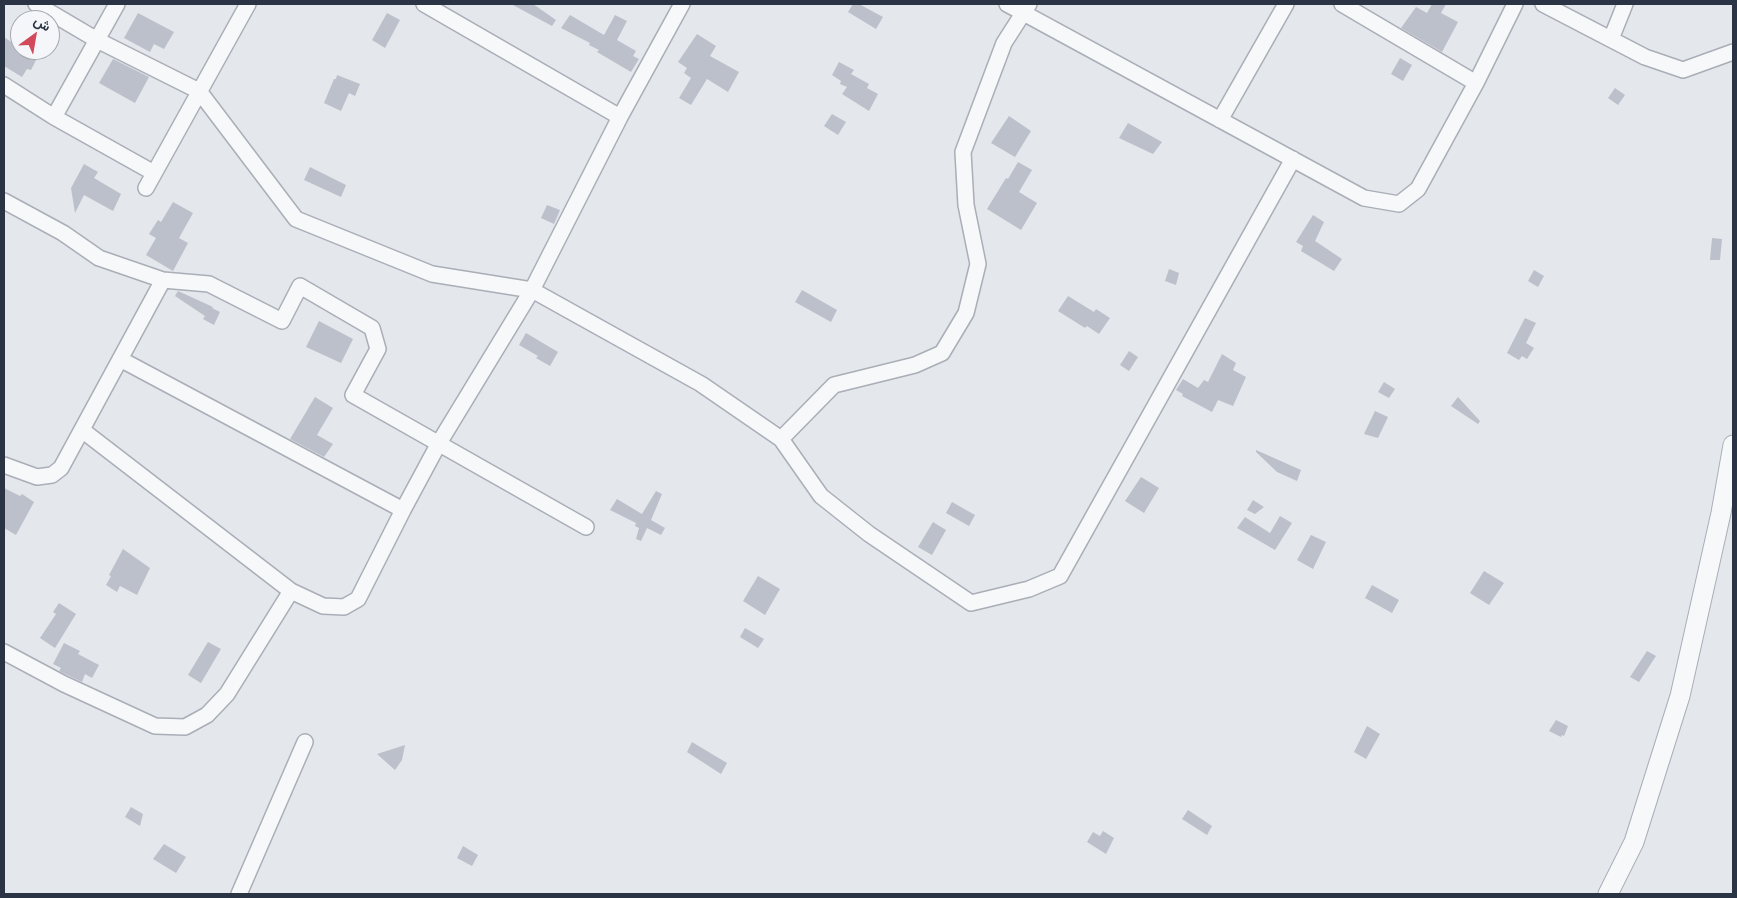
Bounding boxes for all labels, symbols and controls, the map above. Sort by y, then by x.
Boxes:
north arrow [10,10,60,60]
text: ش [31,11,54,35]

